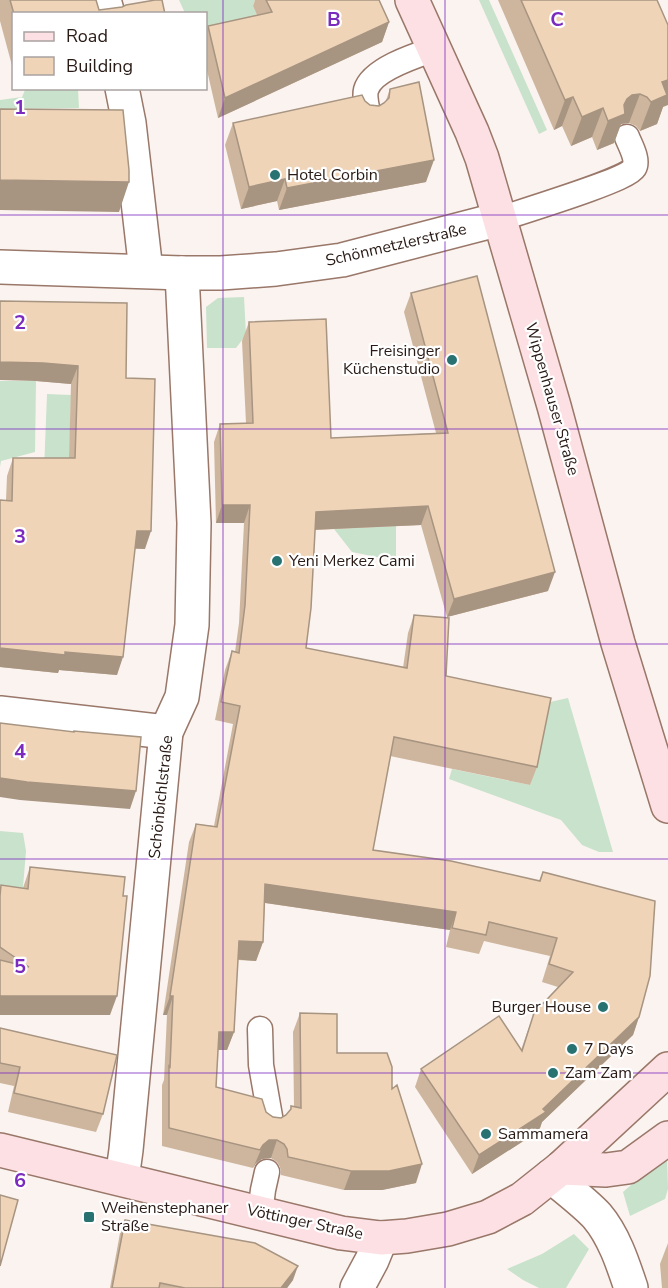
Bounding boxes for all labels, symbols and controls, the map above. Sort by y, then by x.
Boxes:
text: B [327,6,341,33]
text: C [550,6,564,33]
legend [12,12,207,90]
text: Road [66,24,108,48]
text: Building [66,54,133,78]
text: 1 [14,94,26,121]
place label: Hotel Corbin [287,164,378,186]
marker: Hotel Corbin [268,168,282,182]
street label: Schönmetzlerstraße [323,218,469,272]
text: 2 [14,309,26,336]
street label: Wippenhauser Straße [520,320,584,478]
place label: Freisinger Küchenstudio [343,340,440,380]
marker: Freisinger Küchenstudio [445,353,459,367]
text: 3 [14,523,26,550]
place label: Yeni Merkez Cami [288,550,415,572]
marker: Yeni Merkez Cami [270,554,284,568]
street label: Schönbichlstraße [144,734,178,860]
text: 4 [14,738,26,765]
text: 5 [14,953,26,980]
place label: Burger House [492,996,591,1018]
marker: Burger House [596,1000,610,1014]
place label: 7 Days [584,1038,634,1060]
marker: 7 Days [565,1042,579,1056]
place label: Zam Zam [565,1062,632,1084]
marker: Zam Zam [546,1066,560,1080]
place label: Sammamera [498,1123,589,1145]
marker: Sammamera [479,1127,493,1141]
text: 6 [14,1167,26,1194]
place label: Weihenstephaner Straße [101,1197,229,1237]
street label: Vöttinger Straße [244,1199,365,1245]
marker: Weihenstephaner Straße [82,1210,96,1224]

